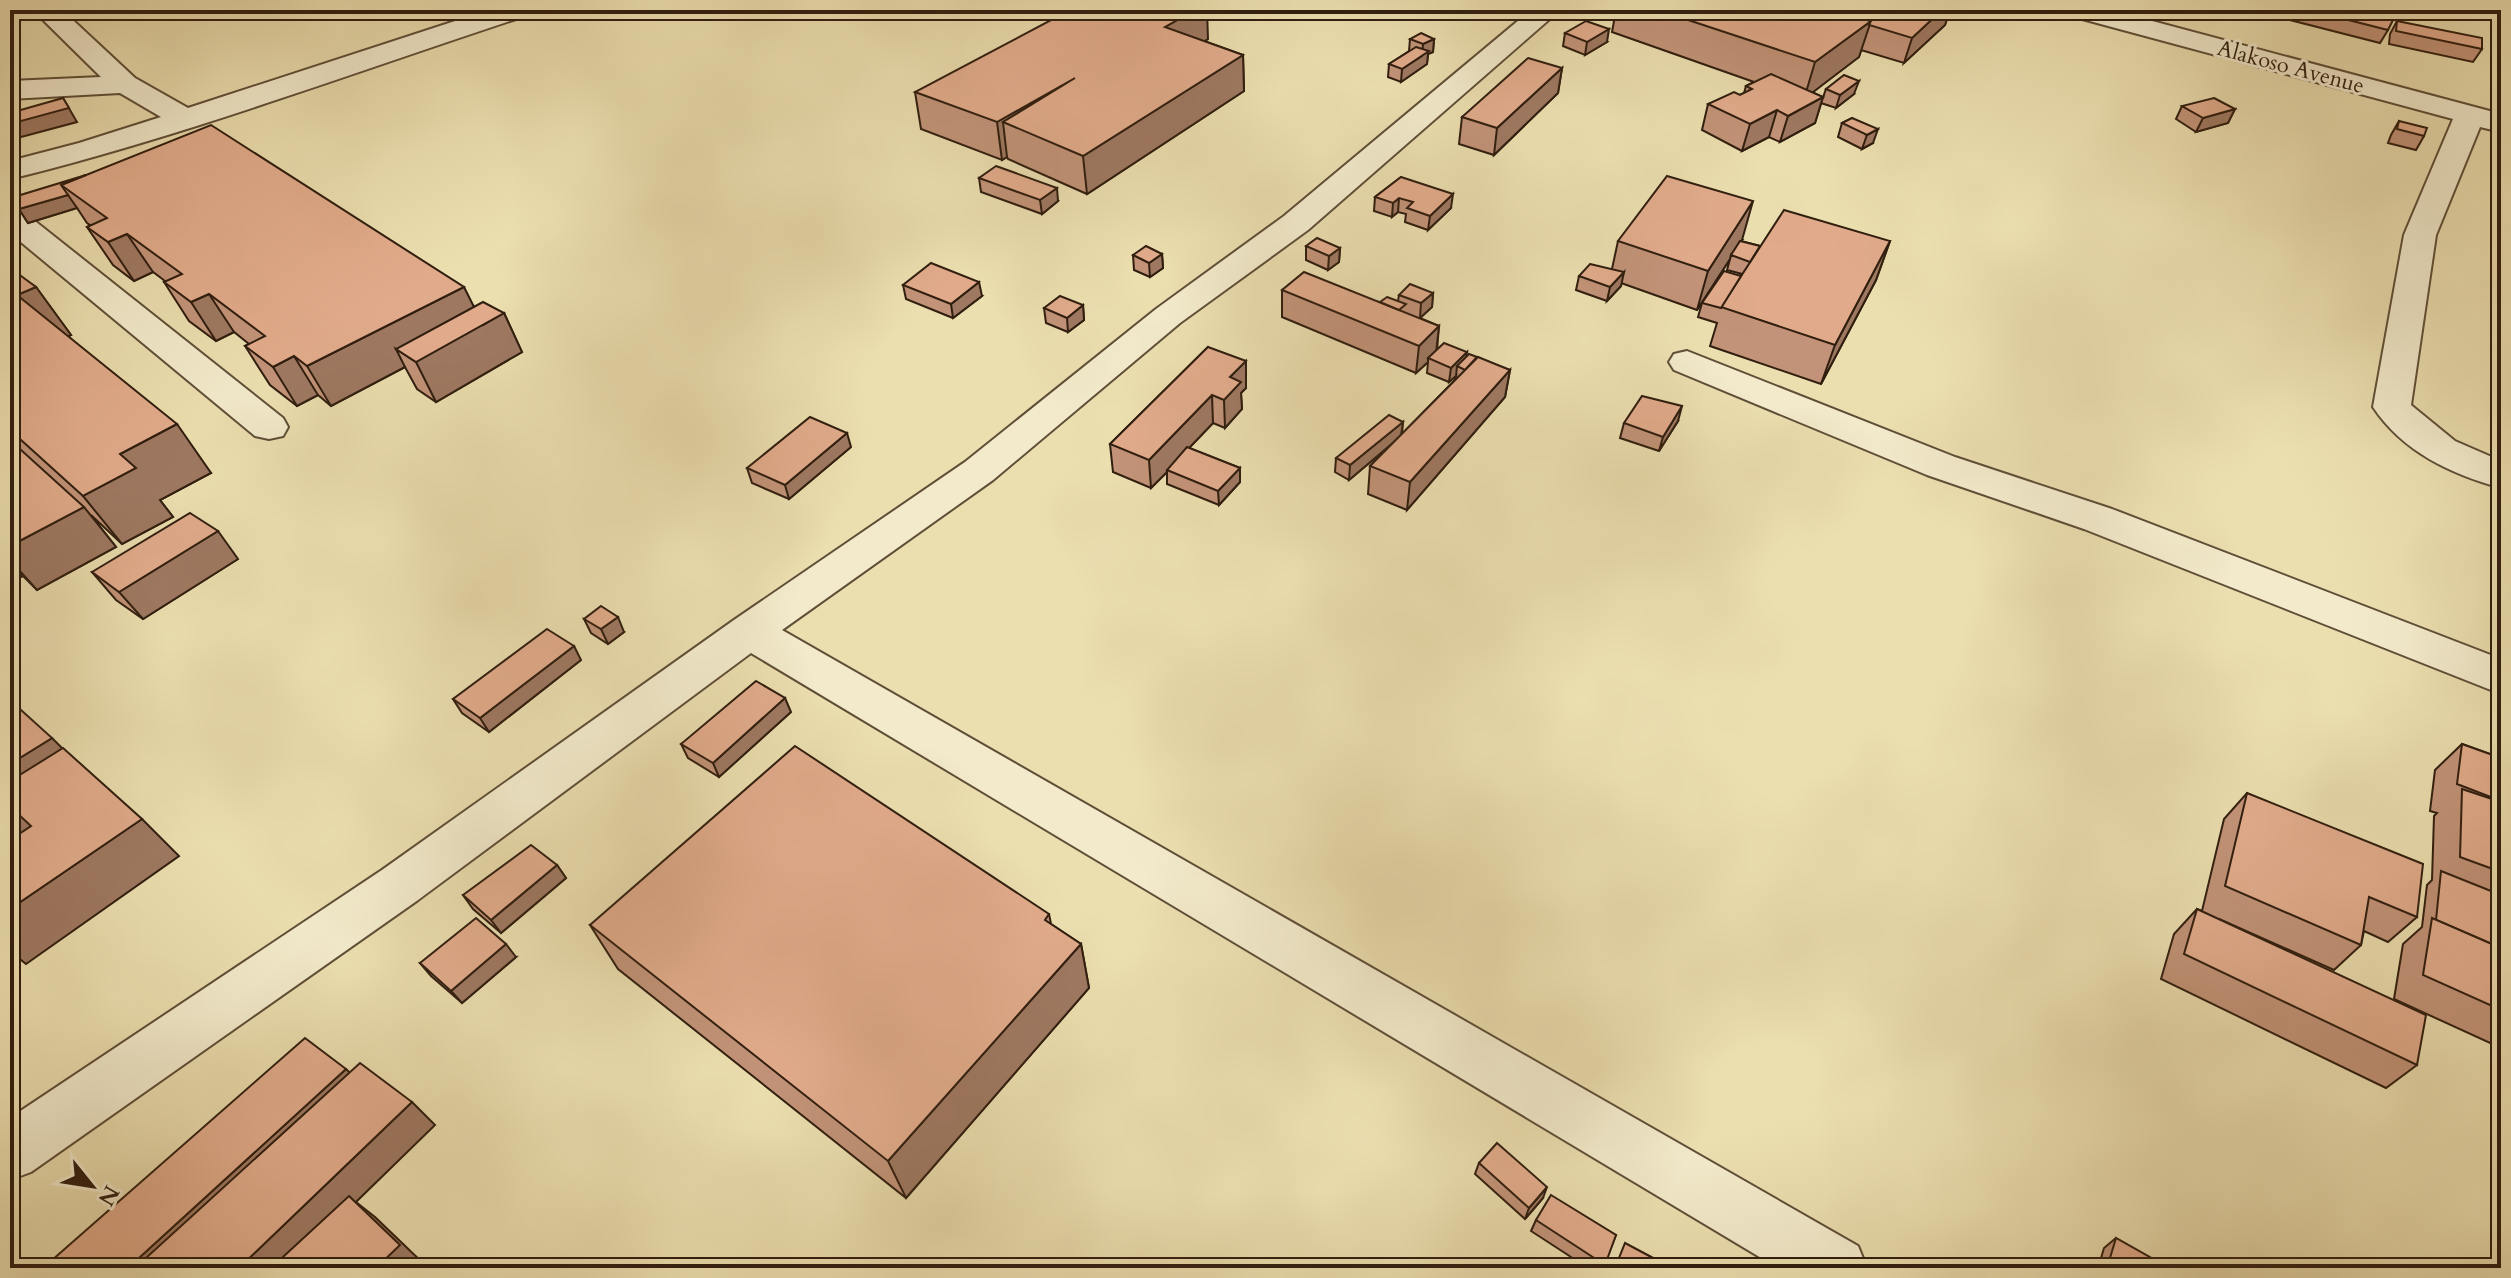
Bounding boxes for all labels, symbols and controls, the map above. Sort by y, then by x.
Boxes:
street label: Alakoso Avenue [2214,33,2368,101]
north arrow [52,1146,132,1226]
text: N [91,1180,126,1211]

